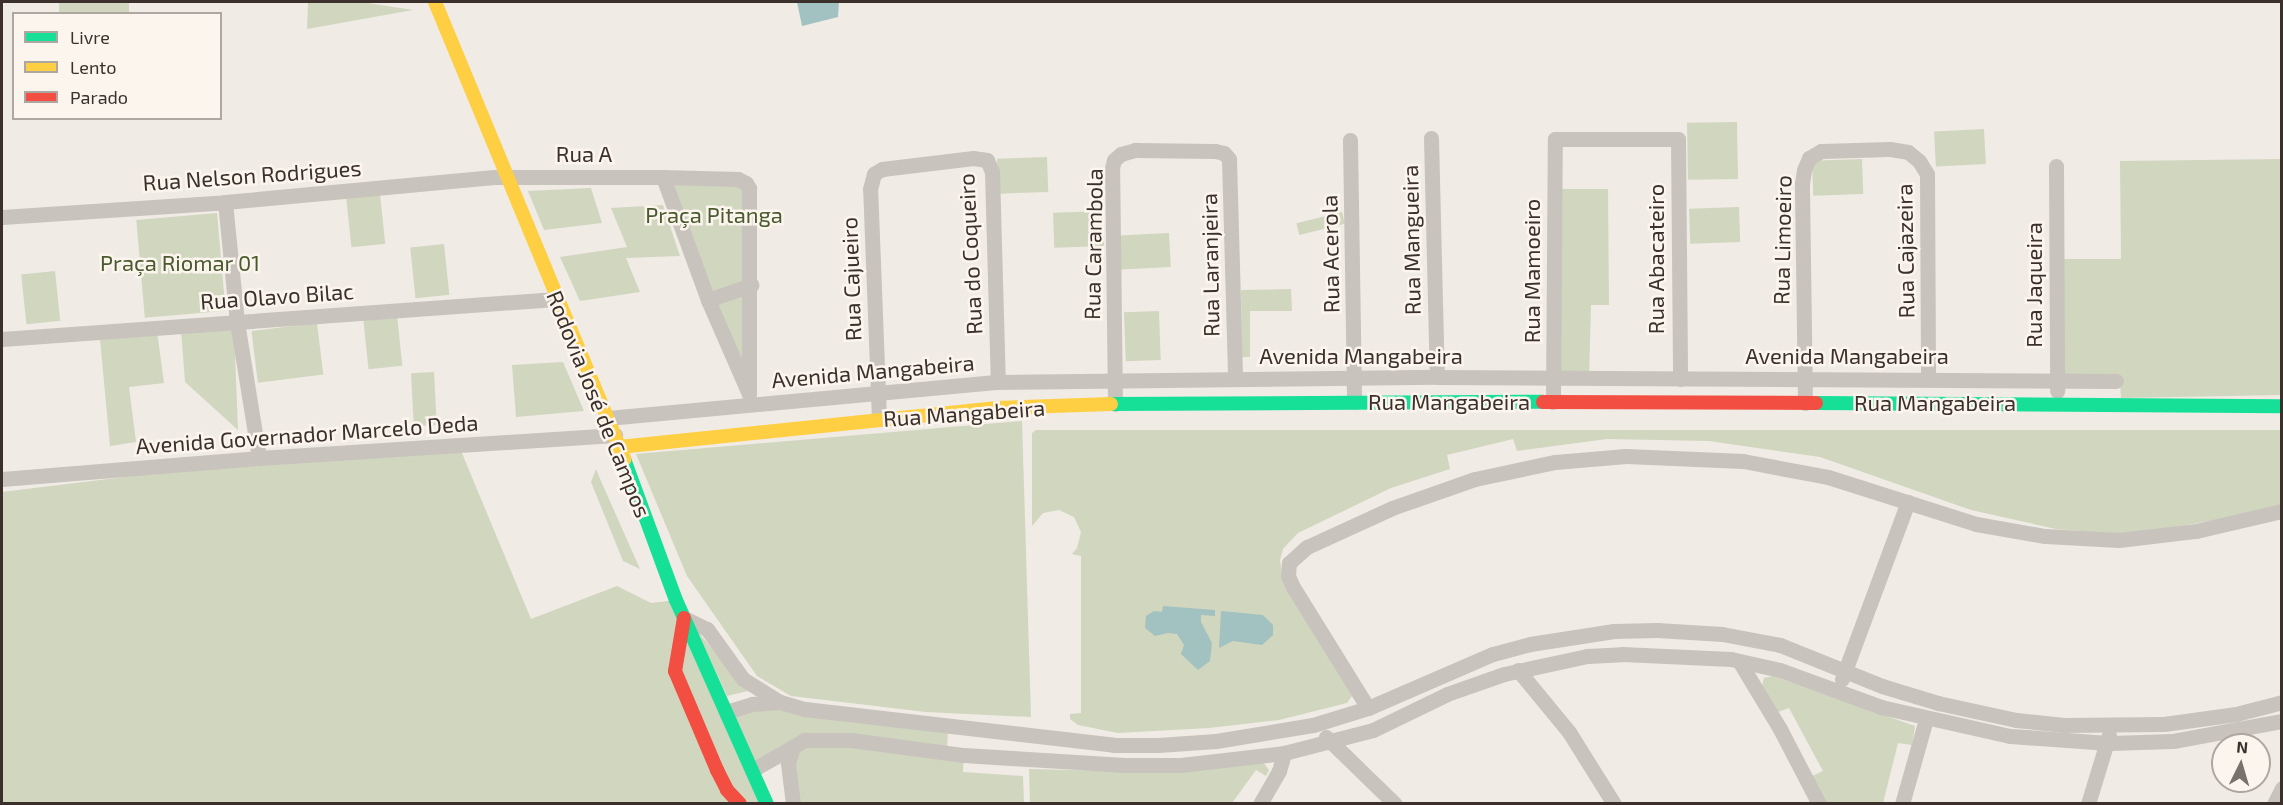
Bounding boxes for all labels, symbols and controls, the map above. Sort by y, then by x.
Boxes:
legend [12,12,222,120]
text: Livre [70,26,110,48]
text: Lento [70,56,116,78]
text: Parado [70,86,128,108]
street label: Rua A [556,141,612,167]
street label: Rua Nelson Rodrigues [142,154,362,196]
street label: Rua Mangueira [1396,165,1426,315]
street label: Rua Carambola [1078,168,1108,320]
street label: Rua do Coqueiro [953,173,987,335]
street label: Rua Limoeiro [1768,175,1796,305]
street label: Rua Cajazeira [1891,183,1919,319]
street label: Rua Abacateiro [1643,184,1669,334]
street label: Rua Laranjeira [1196,193,1224,337]
street label: Rua Acerola [1316,194,1344,314]
street label: Rua Mamoeiro [1519,199,1545,343]
park label: Praça Pitanga [645,202,783,228]
street label: Rua Cajueiro [836,217,866,341]
street label: Rua Jaqueira [2021,222,2047,348]
park label: Praça Riomar 01 [100,250,260,276]
street label: Rua Olavo Bilac [199,277,355,315]
street label: Rodovia José de Campos [541,287,657,521]
street label: Avenida Mangabeira [1259,343,1463,369]
street label: Avenida Mangabeira [1745,343,1949,369]
street label: Avenida Mangabeira [770,349,976,393]
street label: Rua Mangabeira [1368,389,1530,415]
street label: Rua Mangabeira [1854,390,2016,416]
street label: Rua Mangabeira [882,394,1046,432]
street label: Avenida Governador Marcelo Deda [135,409,479,459]
north arrow [2211,733,2271,793]
text: N [2236,737,2249,757]

